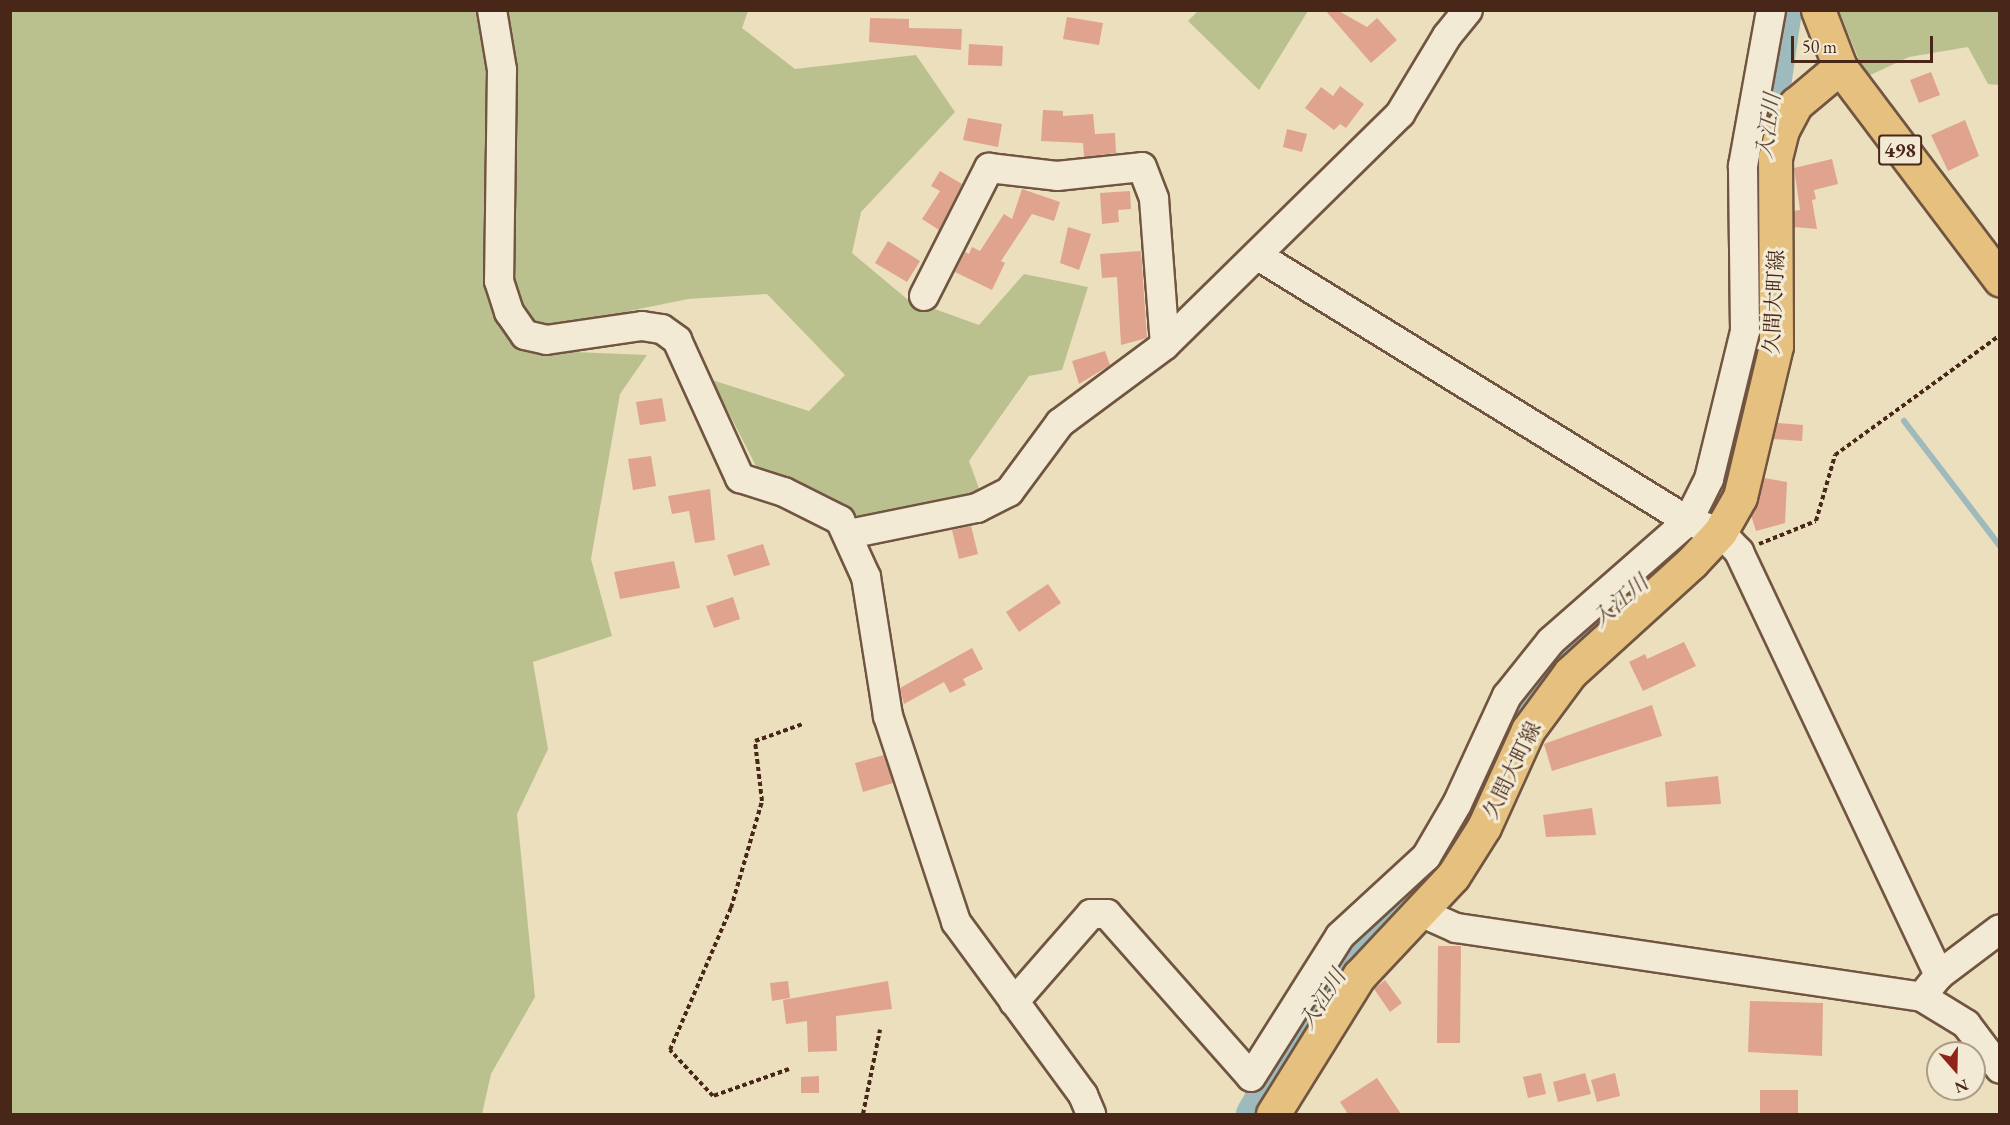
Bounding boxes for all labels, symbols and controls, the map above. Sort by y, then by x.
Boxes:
scale bar [1794,24,1936,62]
text: 50 m [1802,35,1837,58]
water label: 入江川 [1750,91,1786,161]
road number: 498 [1878,133,1922,167]
street label: 久間大町線 [1759,249,1789,355]
water label: 入江川 [1586,569,1654,633]
street label: 久間大町線 [1478,717,1546,823]
water label: 入江川 [1293,964,1351,1034]
north arrow [1926,1041,1986,1101]
text: N [1952,1074,1971,1099]

